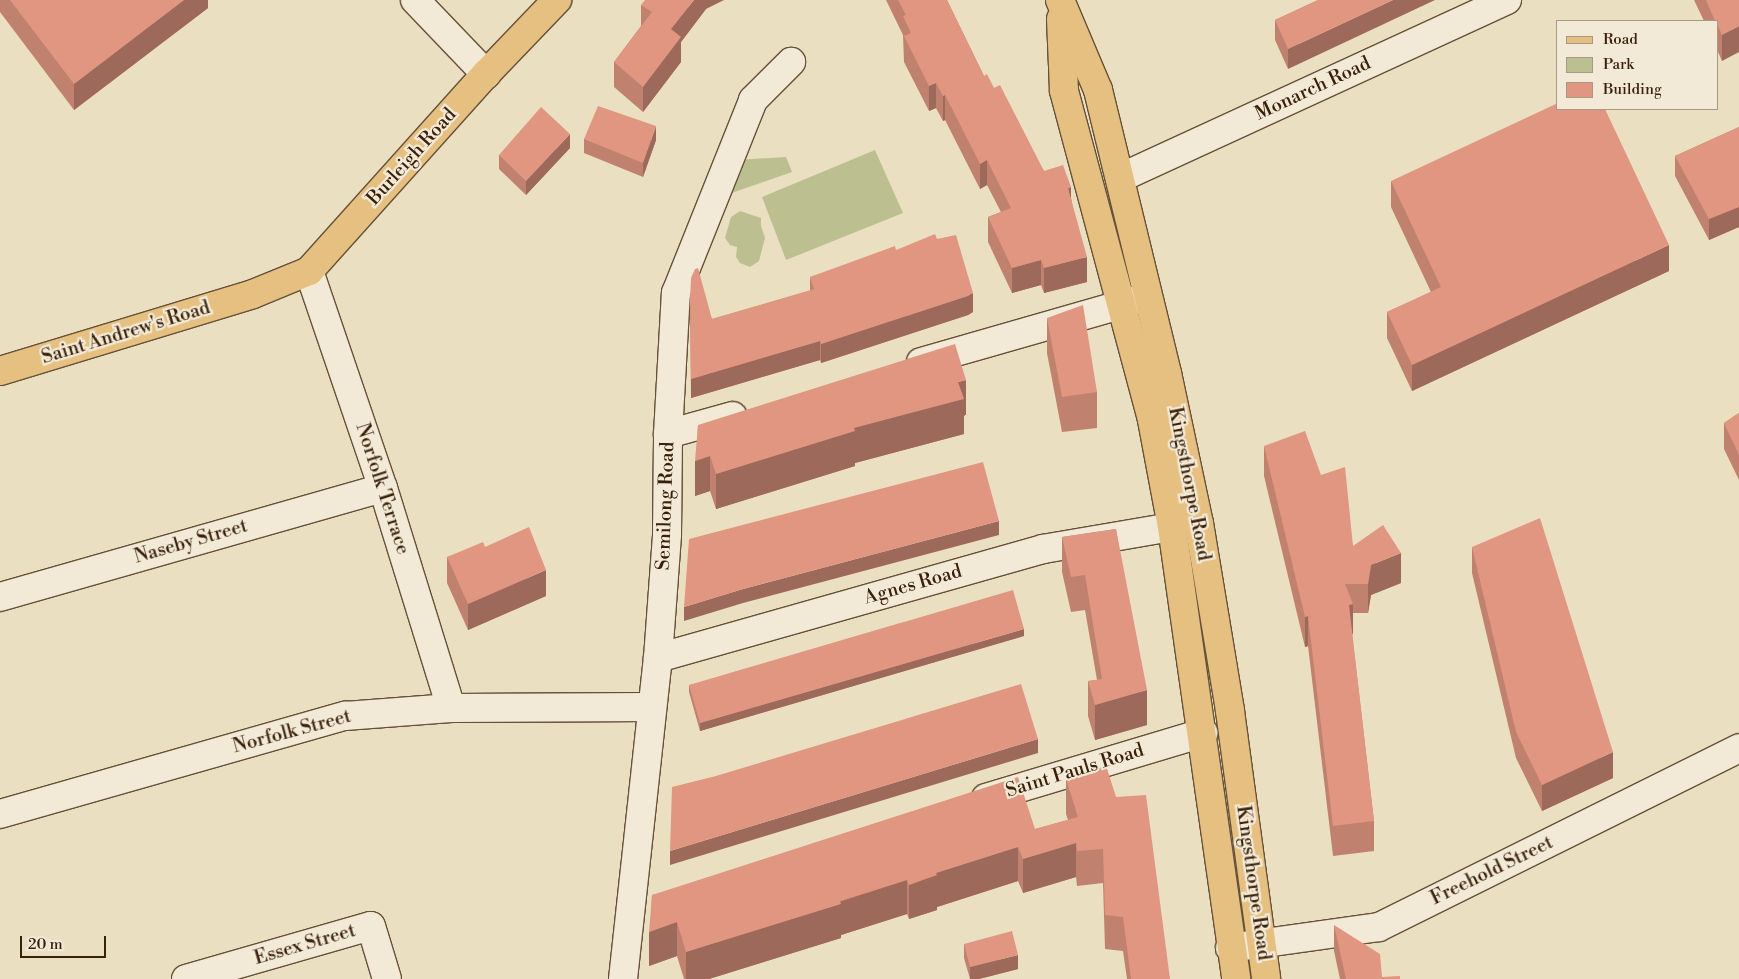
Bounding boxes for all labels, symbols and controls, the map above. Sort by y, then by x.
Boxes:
legend [1556,20,1719,110]
text: Road [1603,30,1638,49]
street label: Monarch Road [1251,52,1375,126]
text: Park [1603,55,1634,74]
text: Building [1603,80,1662,99]
street label: Burleigh Road [362,104,462,210]
street label: Saint Andrew's Road [39,296,213,370]
street label: Kingsthorpe Road [1163,405,1215,563]
street label: Norfolk Terrace [350,420,414,558]
street label: Semilong Road [652,441,680,571]
street label: Naseby Street [132,515,250,569]
street label: Agnes Road [861,560,965,610]
street label: Norfolk Street [230,705,354,759]
street label: Saint Pauls Road [1003,739,1147,803]
street label: Kingsthorpe Road [1231,804,1275,962]
street label: Freehold Street [1427,832,1557,910]
street label: Essex Street [252,920,358,970]
scale bar [22,926,109,958]
text: 20 m [28,935,63,954]

